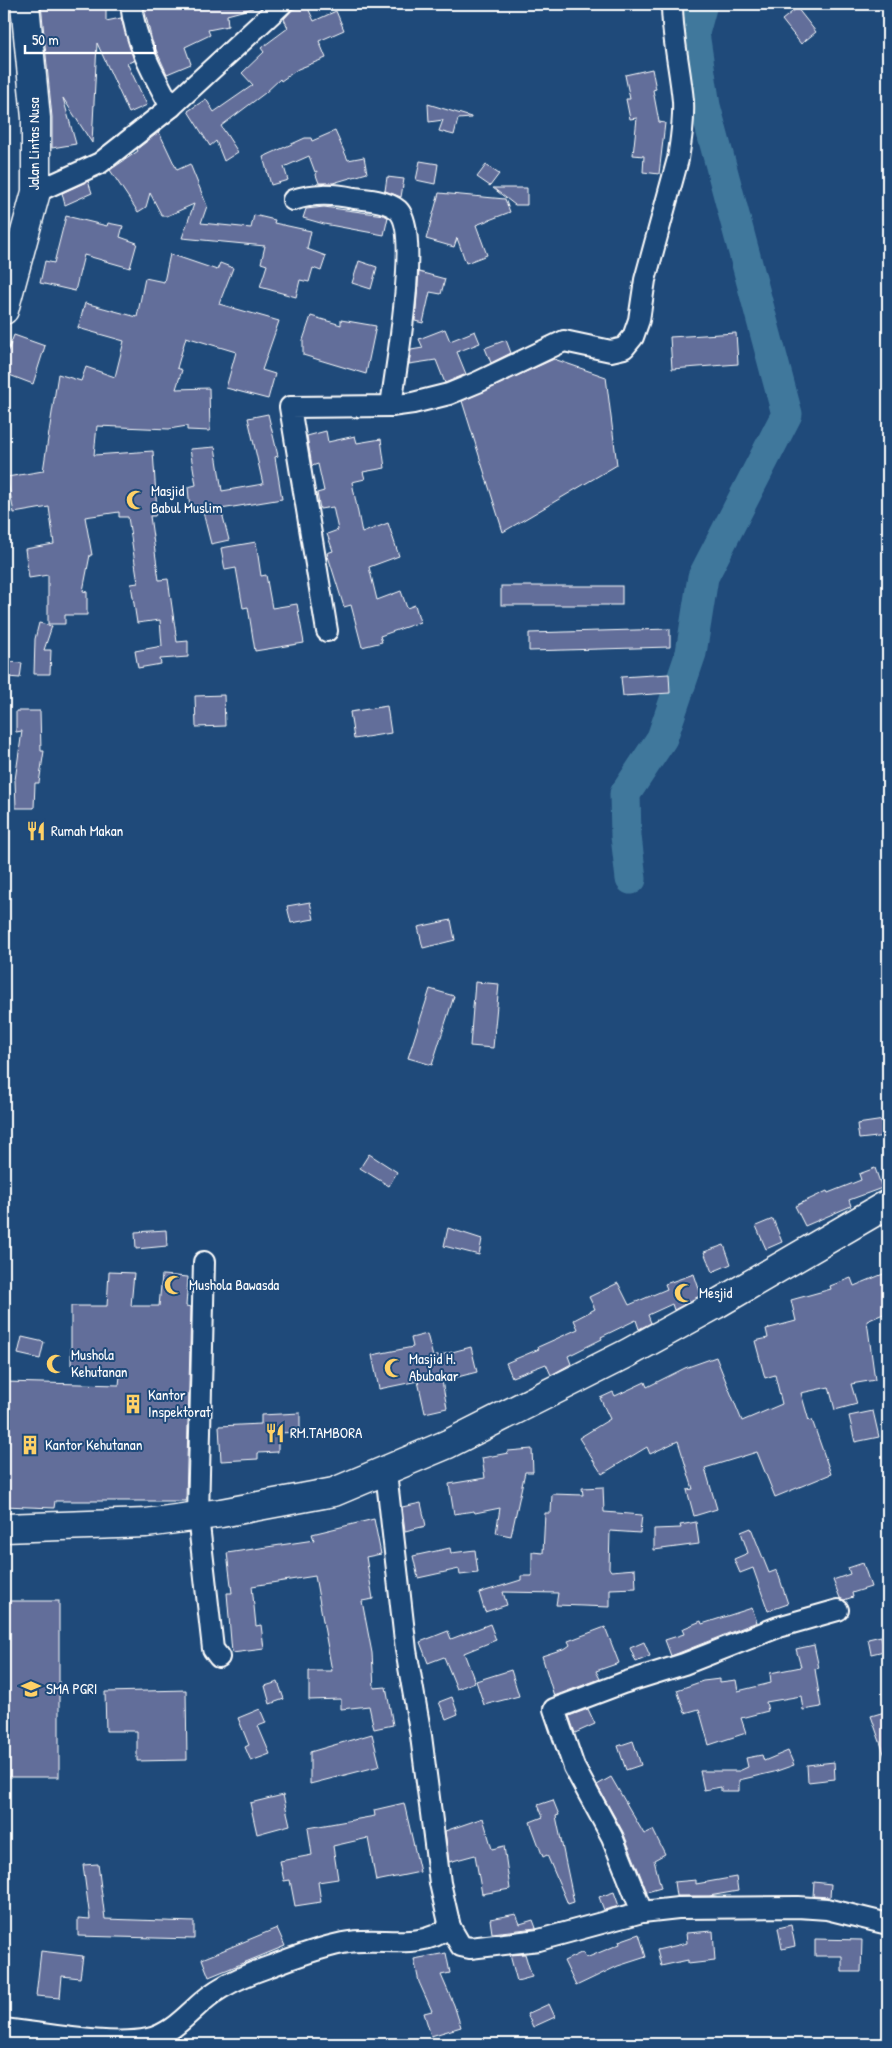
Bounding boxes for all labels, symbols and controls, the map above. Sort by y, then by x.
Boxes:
scale bar [25,22,155,54]
text: 50 m [32,29,59,50]
street label: Jalan Lintas Nusa [23,97,44,191]
place label: Masjid Babul Muslim [151,480,222,518]
mosque icon: Masjid Babul Muslim [125,489,147,511]
restaurant icon: Rumah Makan [25,820,47,842]
place label: Rumah Makan [51,820,124,841]
mosque icon: Mushola Bawasda [163,1274,185,1296]
place label: Mushola Bawasda [189,1274,279,1295]
mosque icon: Mesjid [673,1282,695,1304]
place label: Mesjid [699,1282,733,1303]
place label: Mushola Kehutanan [71,1344,128,1382]
place label: Masjid H. Abubakar [409,1348,459,1386]
mosque icon: Mushola Kehutanan [45,1353,67,1375]
mosque icon: Masjid H. Abubakar [383,1357,405,1379]
place label: Kantor Inspektorat [148,1384,212,1422]
building icon: Kantor Inspektorat [122,1393,144,1415]
restaurant icon: RM.TAMBORA [264,1422,286,1444]
place label: RM.TAMBORA [290,1422,363,1443]
building icon: Kantor Kehutanan [19,1434,41,1456]
place label: Kantor Kehutanan [45,1434,143,1455]
school or university icon: SMA PGRI [20,1678,42,1700]
place label: SMA PGRI [46,1678,97,1699]

